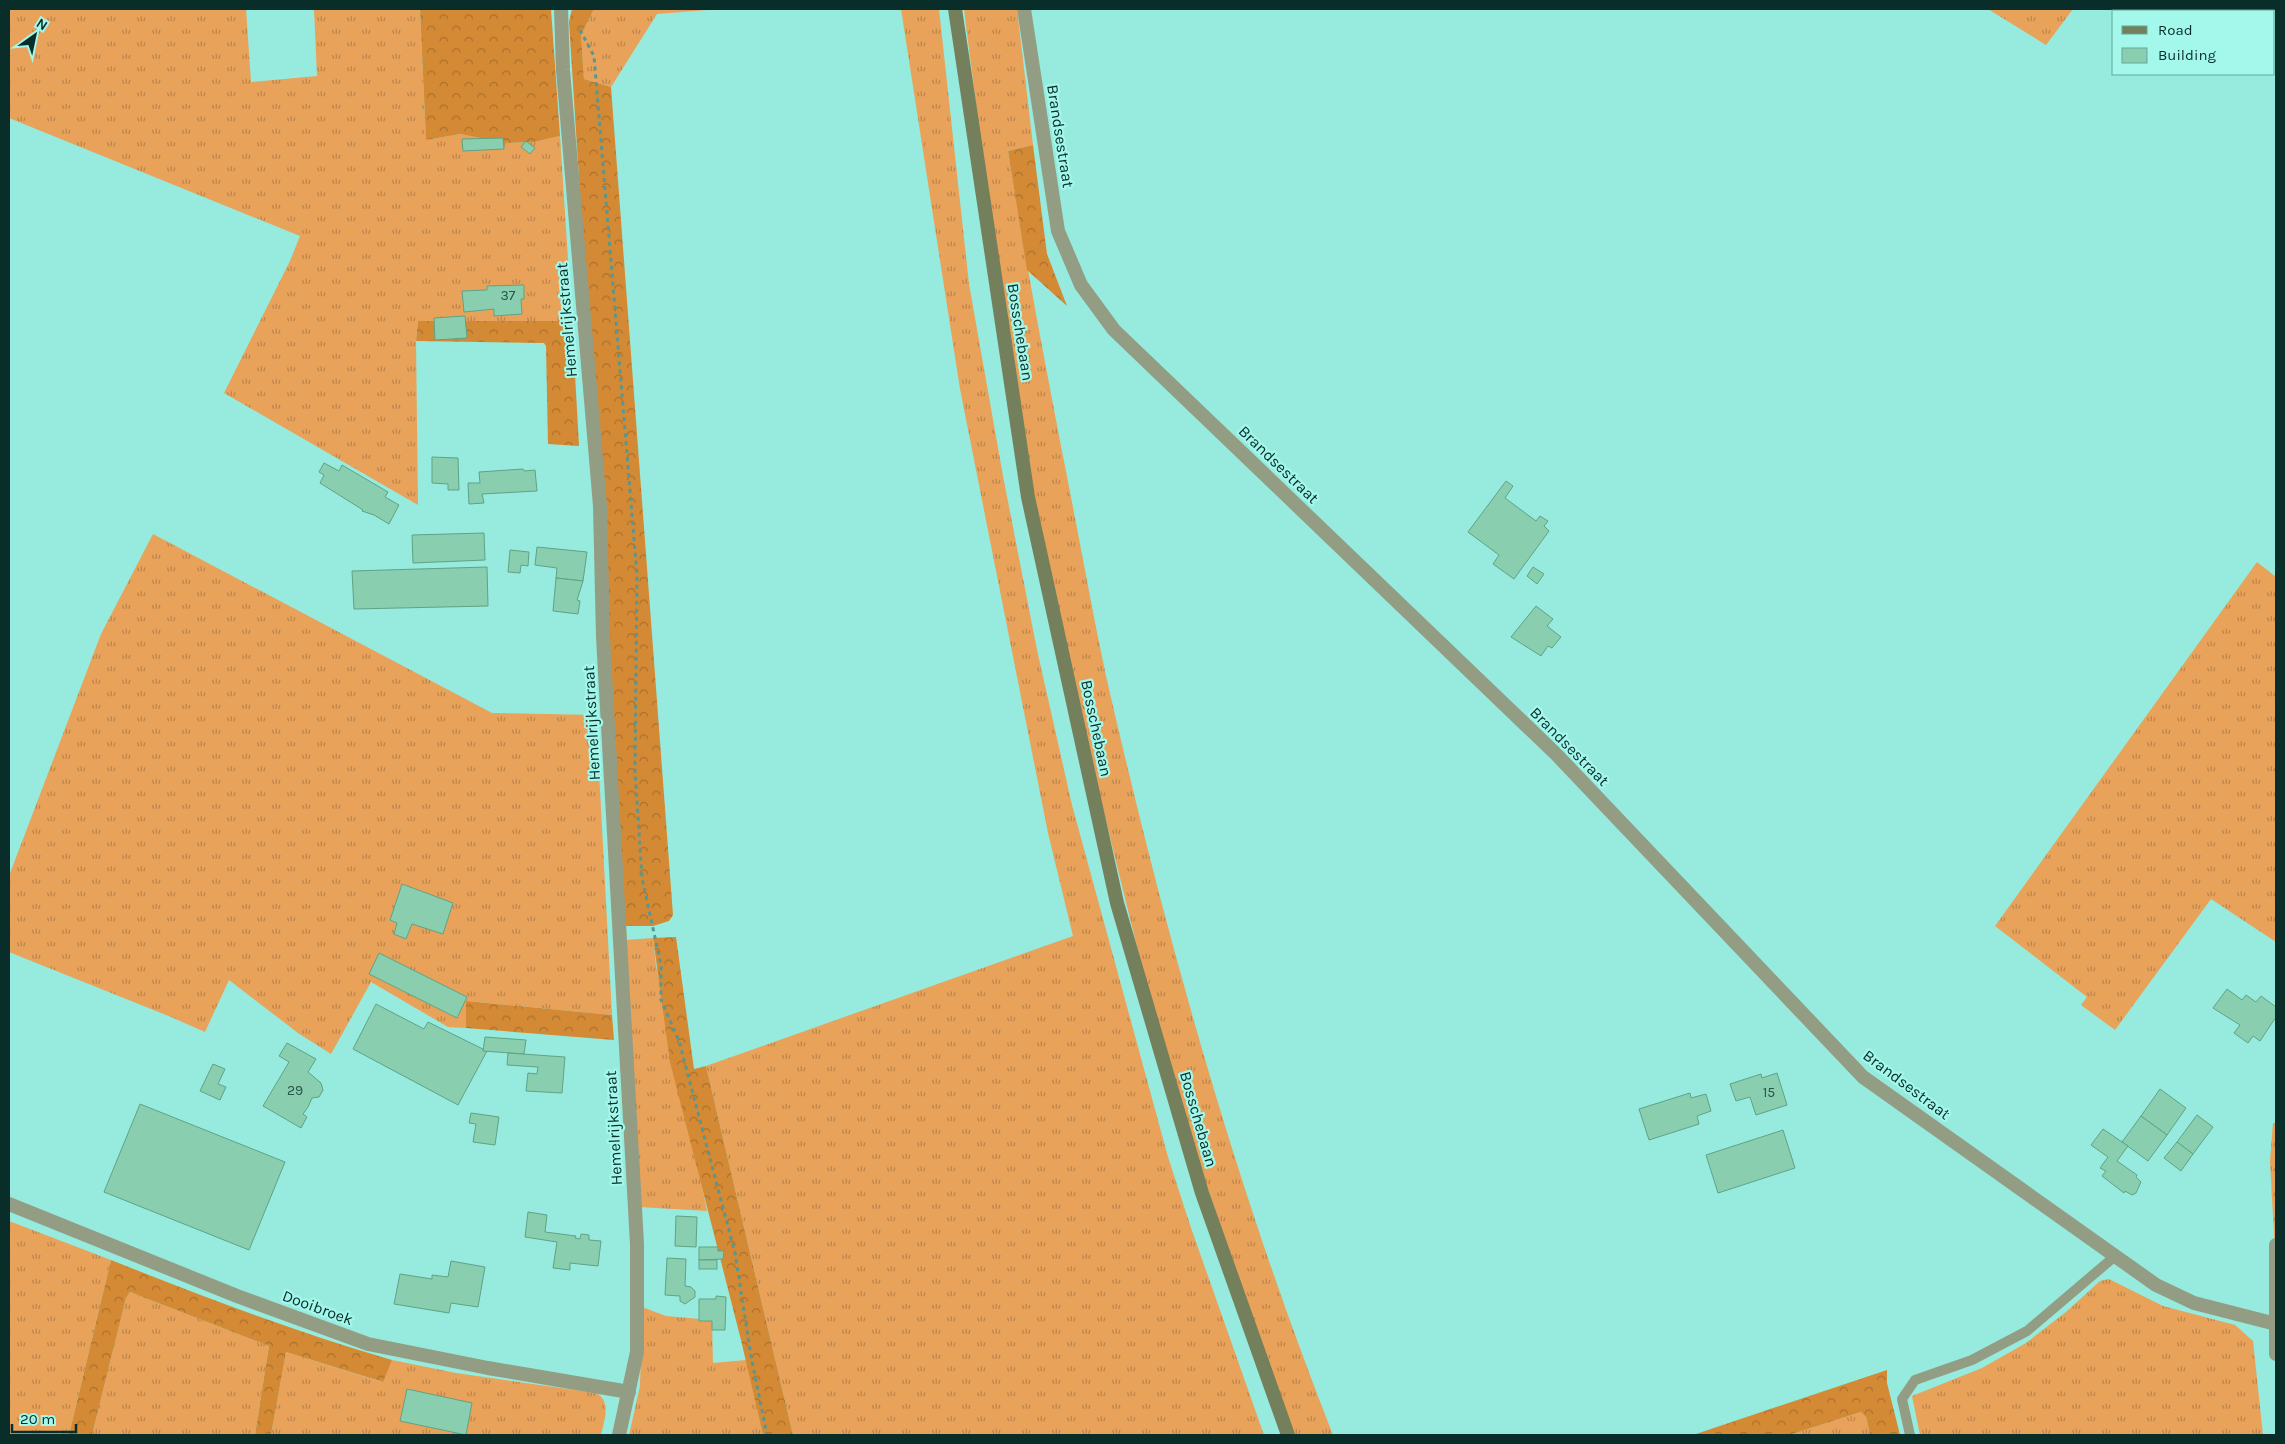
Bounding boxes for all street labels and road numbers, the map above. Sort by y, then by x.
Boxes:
street label: Brandsestraat [1043,83,1078,189]
street label: Hemelrijkstraat [552,262,581,378]
street label: Bosschebaan [1003,282,1038,382]
street label: Brandsestraat [1235,421,1323,507]
street label: Hemelrijkstraat [579,665,604,781]
street label: Bosschebaan [1077,678,1116,778]
street label: Brandsestraat [1526,703,1613,790]
street label: Brandsestraat [1859,1045,1954,1123]
street label: Bosschebaan [1176,1069,1221,1169]
street label: Hemelrijkstraat [601,1070,626,1186]
street label: Dooibroek [280,1286,356,1329]

